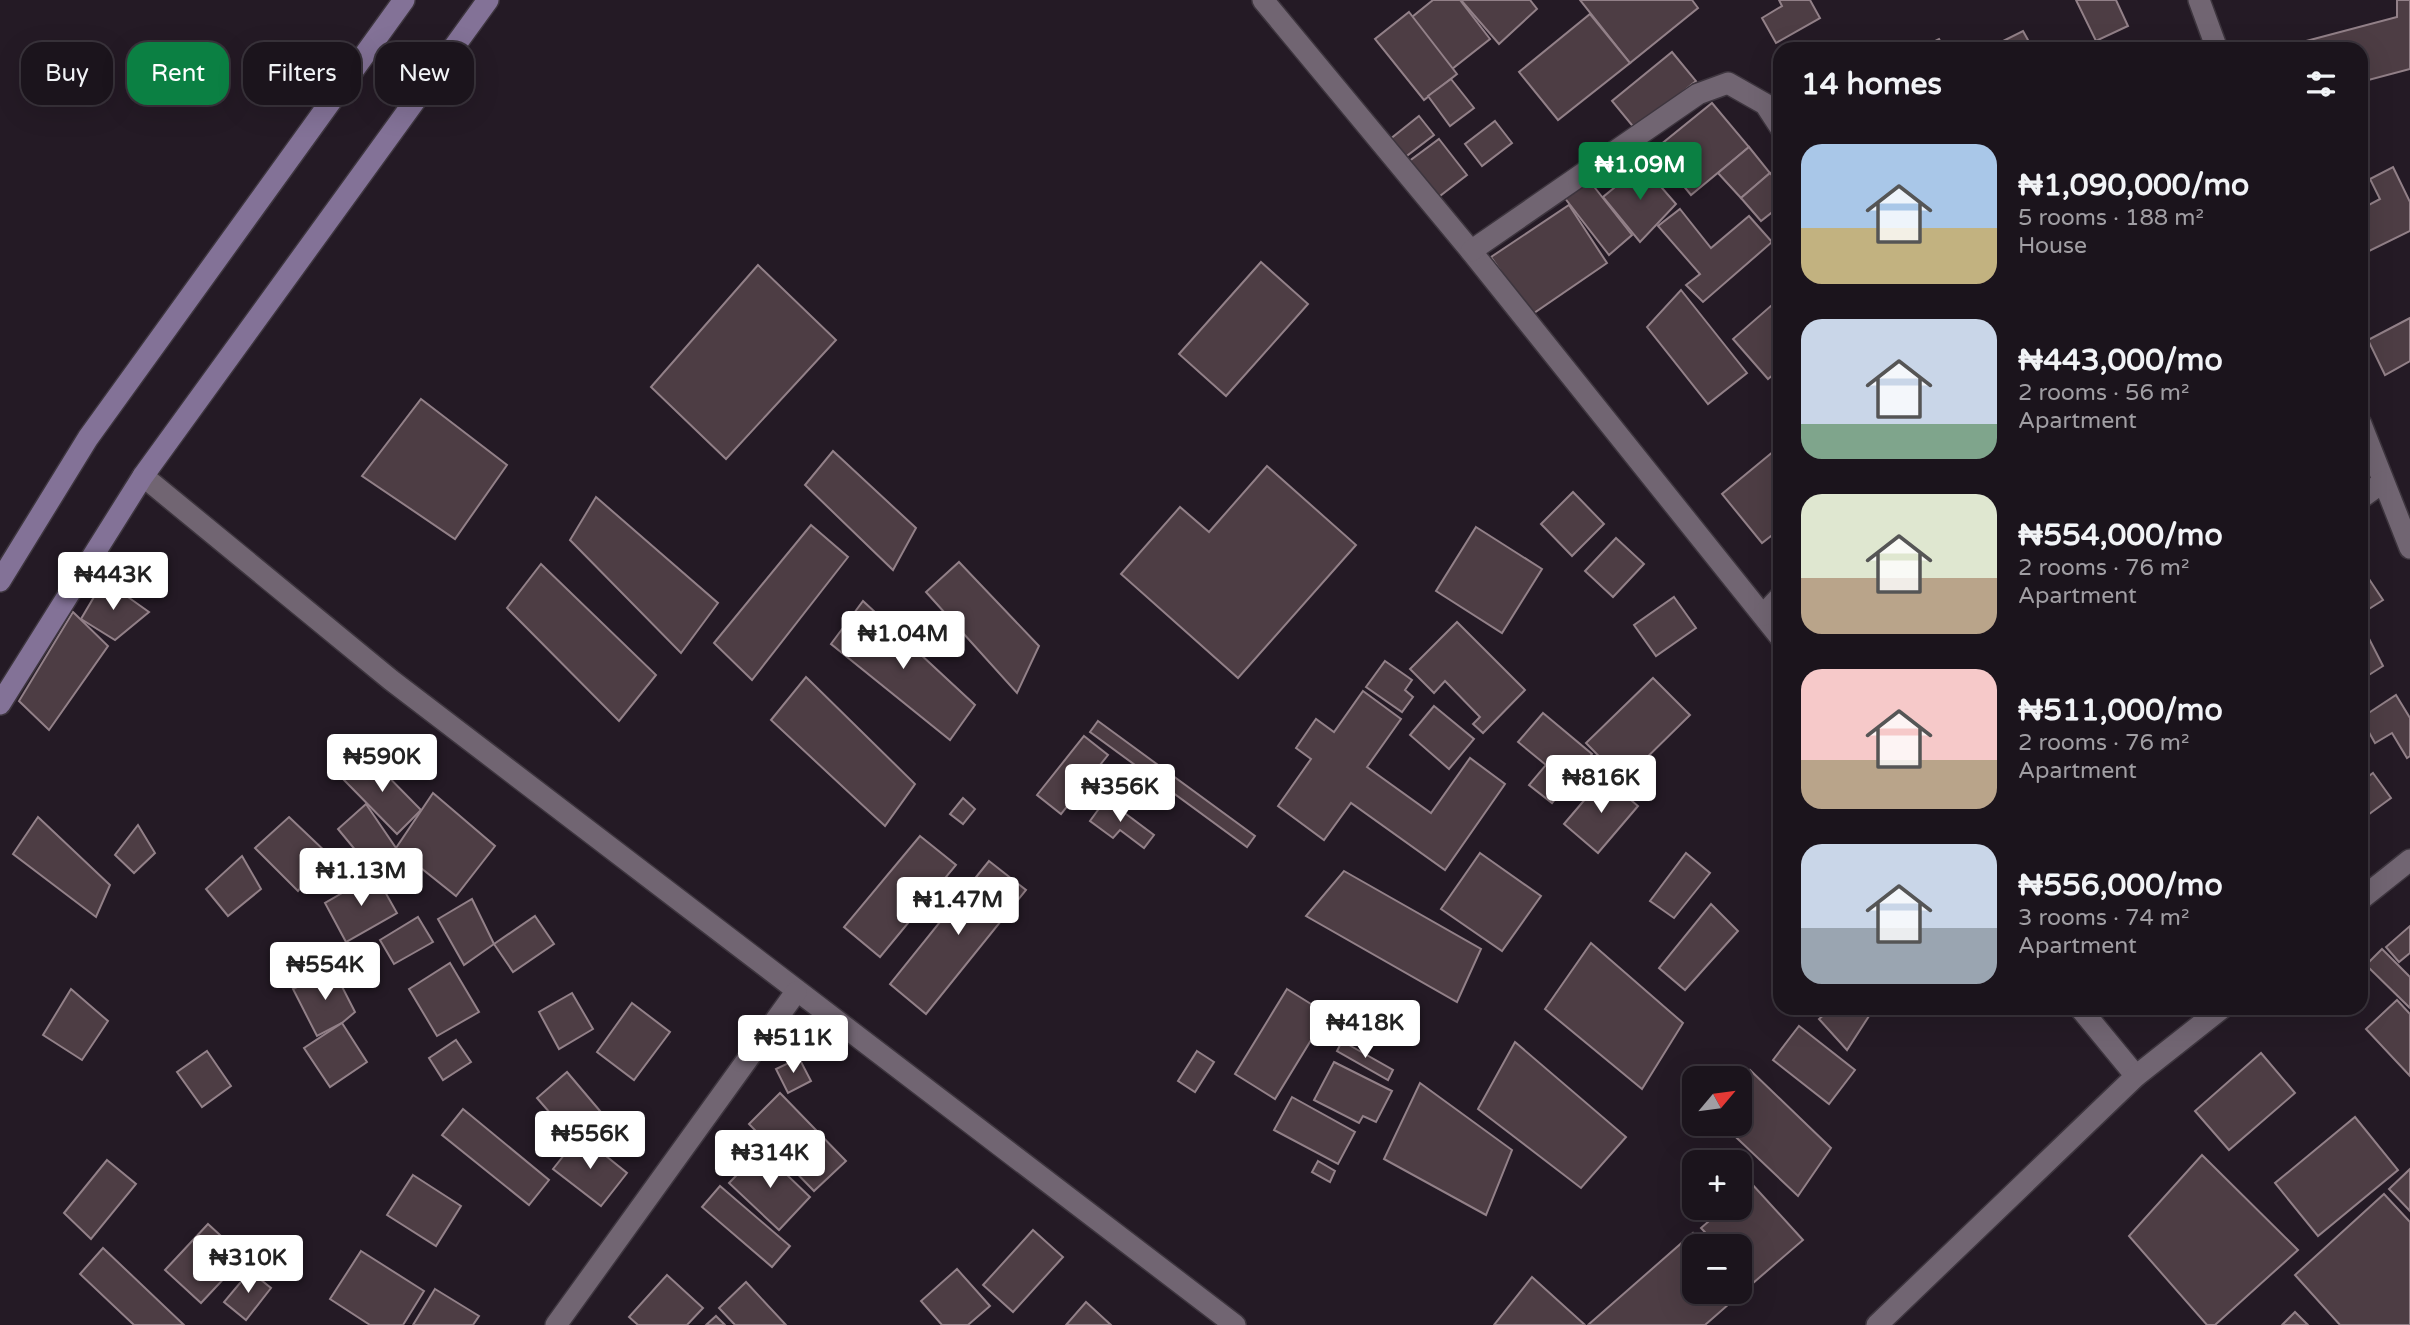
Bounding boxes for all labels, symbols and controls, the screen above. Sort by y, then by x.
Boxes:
chip: Buy [21,42,113,105]
chip: Rent [127,42,229,105]
chip: Filters [243,42,361,105]
chip: New [375,42,474,105]
icon: filters [2302,65,2340,103]
text: 14 homes [1801,66,1942,103]
pin: ₦1.09M [1583,142,1697,202]
text: ₦1.09M [1595,151,1685,179]
text: ₦1,090,000/mo [2018,167,2249,204]
icon: home [1857,172,1941,256]
text: 5 rooms · 188 m² [2018,204,2204,232]
text: House [2018,232,2087,260]
text: ₦443,000/mo [2018,342,2223,379]
icon: home [1857,347,1941,431]
text: 2 rooms · 56 m² [2018,379,2189,407]
text: Apartment [2018,407,2137,435]
text: ₦554,000/mo [2018,517,2223,554]
icon: home [1857,522,1941,606]
pin: ₦443K [64,552,162,612]
text: 2 rooms · 76 m² [2018,554,2189,582]
text: ₦443K [74,561,152,589]
text: Apartment [2018,582,2137,610]
pin: ₦1.04M [846,612,960,671]
text: ₦1.04M [858,620,948,648]
text: ₦511,000/mo [2018,692,2223,729]
icon: home [1857,697,1941,781]
text: 2 rooms · 76 m² [2018,729,2189,757]
pin: ₦590K [333,734,431,794]
text: ₦590K [343,743,421,771]
pin: ₦816K [1552,756,1650,815]
text: Apartment [2018,757,2137,785]
pin: ₦356K [1071,764,1169,824]
text: ₦816K [1562,764,1640,792]
text: ₦356K [1081,773,1159,801]
pin: ₦1.13M [304,848,418,908]
text: ₦1.13M [316,857,406,885]
text: ₦556,000/mo [2018,867,2223,904]
icon: home [1857,872,1941,956]
pin: ₦1.47M [901,878,1015,937]
text: ₦1.47M [913,886,1003,914]
text: 3 rooms · 74 m² [2018,904,2189,932]
text: Apartment [2018,932,2137,960]
pin: ₦554K [276,942,374,1002]
text: ₦554K [286,951,364,979]
pin: ₦418K [1316,1000,1414,1060]
text: ₦418K [1326,1009,1404,1037]
pin: ₦511K [744,1016,842,1075]
text: ₦511K [754,1024,832,1052]
north arrow [1682,1066,1752,1136]
map controls [1682,1066,1752,1304]
pin: ₦556K [541,1112,639,1171]
text: ₦556K [551,1120,629,1148]
pin: ₦314K [721,1130,819,1190]
text: ₦314K [731,1139,809,1167]
button: + [1682,1150,1752,1220]
button: − [1682,1234,1752,1304]
pin: ₦310K [199,1236,297,1295]
text: ₦310K [209,1244,287,1272]

